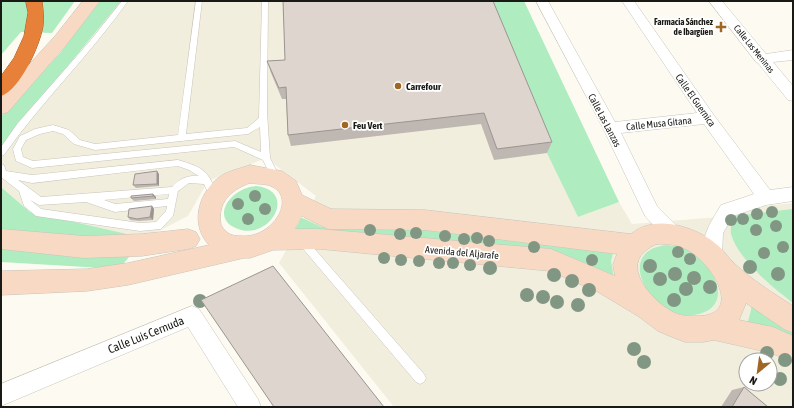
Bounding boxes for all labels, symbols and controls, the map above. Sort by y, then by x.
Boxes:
place label: Farmacia Sánchez de Ibargüen [654,17,714,37]
marker: Farmacia Sánchez de Ibargüen [716,22,726,32]
street label: Calle Las Meninas [732,23,776,75]
street label: Calle El Guernica [673,72,718,129]
marker: Carrefour [393,81,403,91]
place label: Carrefour [406,81,442,92]
street label: Calle Las Lanzas [586,92,623,149]
street label: Calle Musa Gitana [626,115,693,132]
marker: Feu Vert [340,120,350,130]
place label: Feu Vert [353,120,383,131]
street label: Avenida del Aljarafe [425,244,500,261]
street label: Calle Luis Cernuda [106,313,186,357]
north arrow [738,352,778,392]
text: N [747,374,759,388]

